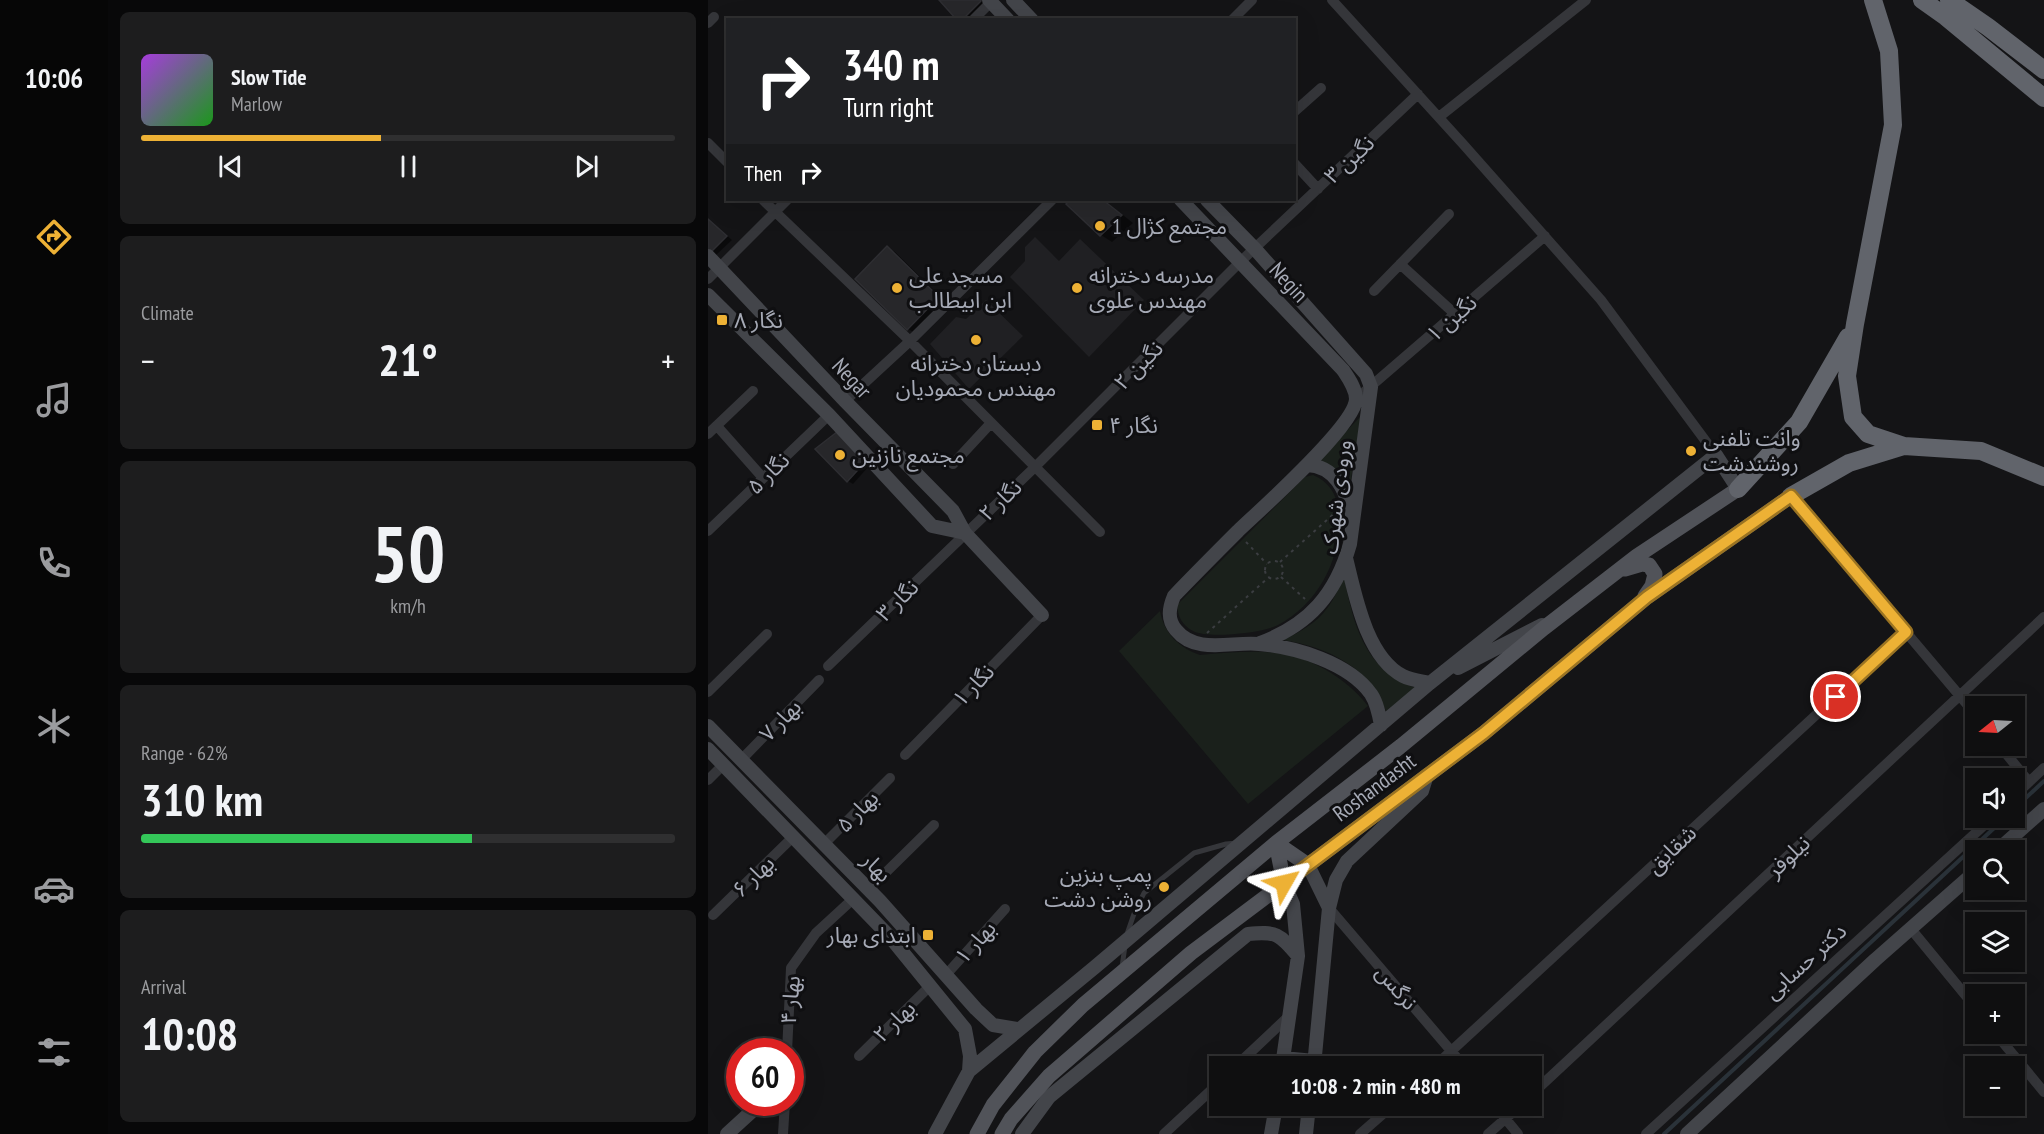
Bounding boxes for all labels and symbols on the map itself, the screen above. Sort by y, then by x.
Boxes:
street label: نگین ۳ [1318,129,1380,189]
place label: مجتمع کژال 1 [1112,212,1227,243]
marker: مجتمع کژال 1 [1093,219,1107,233]
street label: Negin [1264,256,1314,308]
place label: مسجد علی ابن ابیطالب [909,261,1012,314]
place label: مدرسه دخترانه مهندس علوی [1089,261,1214,314]
marker: مسجد علی ابن ابیطالب [890,281,904,295]
marker: مدرسه دخترانه مهندس علوی [1070,281,1084,295]
street label: نگین ۱ [1420,288,1482,348]
place label: نگار ۸ [734,306,783,334]
marker: نگار ۸ [715,313,729,327]
marker: دبستان دخترانه مهندس محمودیان [969,333,983,347]
street label: نگین ۲ [1107,334,1169,396]
place label: دبستان دخترانه مهندس محمودیان [896,349,1056,402]
street label: Negar [826,352,878,404]
place label: نگار ۴ [1109,411,1158,439]
marker: نگار ۴ [1090,418,1104,432]
place label: وانت تلفنی روشندشت [1703,424,1801,477]
street label: ورودی شهرک [1315,438,1357,556]
place label: مجتمع نازنین [852,441,965,472]
marker: وانت تلفنی روشندشت [1684,444,1698,458]
street label: نگار ۵ [741,446,795,500]
marker: مجتمع نازنین [833,448,847,462]
street label: نگار ۲ [973,473,1027,527]
street label: نگار ۳ [870,573,924,627]
street label: نگار ۱ [946,658,1000,712]
pin [1810,671,1861,722]
street label: بهار ۷ [753,693,807,747]
north arrow [1965,696,2025,756]
street label: Roshandasht [1327,747,1421,827]
street label: بهار ۵ [830,784,884,838]
street label: شقایق [1640,819,1702,879]
street label: نیلوفر [1760,829,1816,884]
street label: بهار [855,845,898,888]
street label: بهار ۶ [726,849,780,903]
position arrow [1252,851,1316,915]
place label: پمپ بنزین روشن دشت [1044,860,1152,913]
marker: پمپ بنزین روشن دشت [1157,880,1171,894]
street label: بهار ۱ [948,914,1002,970]
street label: دکتر حسابی [1758,917,1852,1005]
place label: ابتدای بهار [826,921,916,949]
marker: ابتدای بهار [921,928,935,942]
street label: نرگس [1370,959,1424,1015]
street label: بهار ۴ [774,974,806,1026]
street label: بهار ۲ [867,994,921,1048]
speed limit sign: 60 [726,1038,804,1116]

